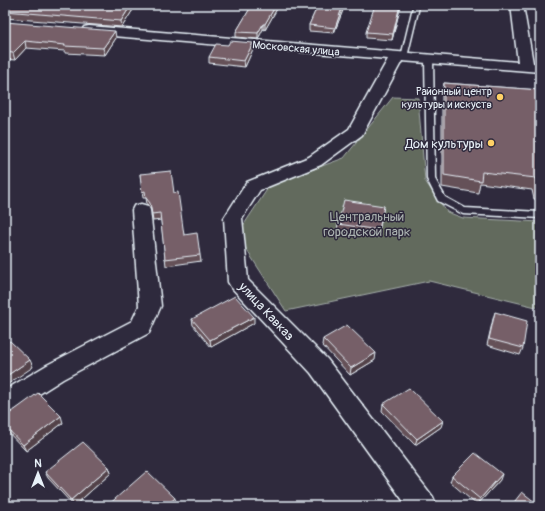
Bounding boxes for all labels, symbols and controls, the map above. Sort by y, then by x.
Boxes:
street label: Московская улица [252,38,340,59]
place label: Районный центр культуры и искуств [401,85,492,111]
marker: Районный центр культуры и искуств [495,92,505,102]
place label: Дом культуры [404,136,483,152]
marker: Дом культуры [486,138,496,148]
park label: Центральный городской парк [323,209,411,240]
street label: улица Кавказ [234,278,297,344]
north arrow [18,453,58,493]
text: N [34,457,42,470]

